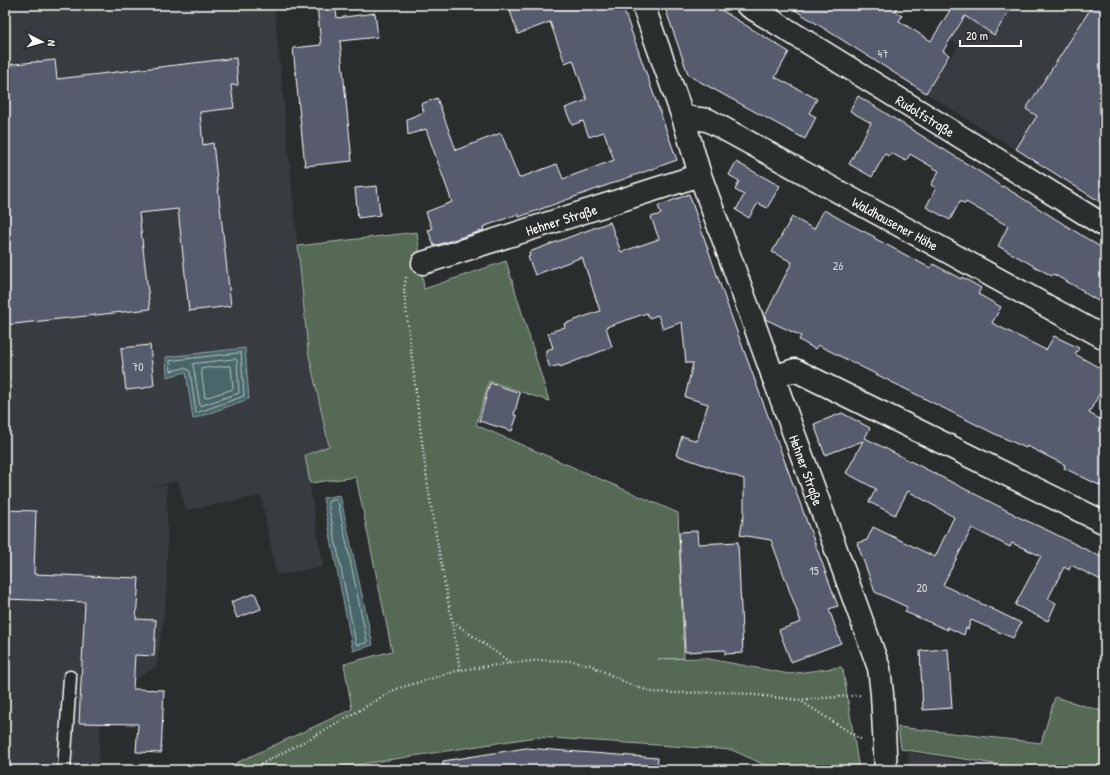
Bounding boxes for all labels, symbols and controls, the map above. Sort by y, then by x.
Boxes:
north arrow [22,22,62,62]
scale bar [960,22,1021,48]
text: 20 m [966,27,988,44]
text: N [45,39,59,47]
house number: 47 [878,45,888,62]
street label: Rudolfstraße [893,90,959,141]
street label: Waldhausener Höhe [849,192,942,254]
street label: Hehner Straße [523,199,600,239]
house number: 26 [833,257,843,274]
house number: 70 [132,358,144,375]
street label: Hehner Straße [786,432,829,508]
house number: 15 [809,562,819,579]
house number: 20 [917,579,928,596]

